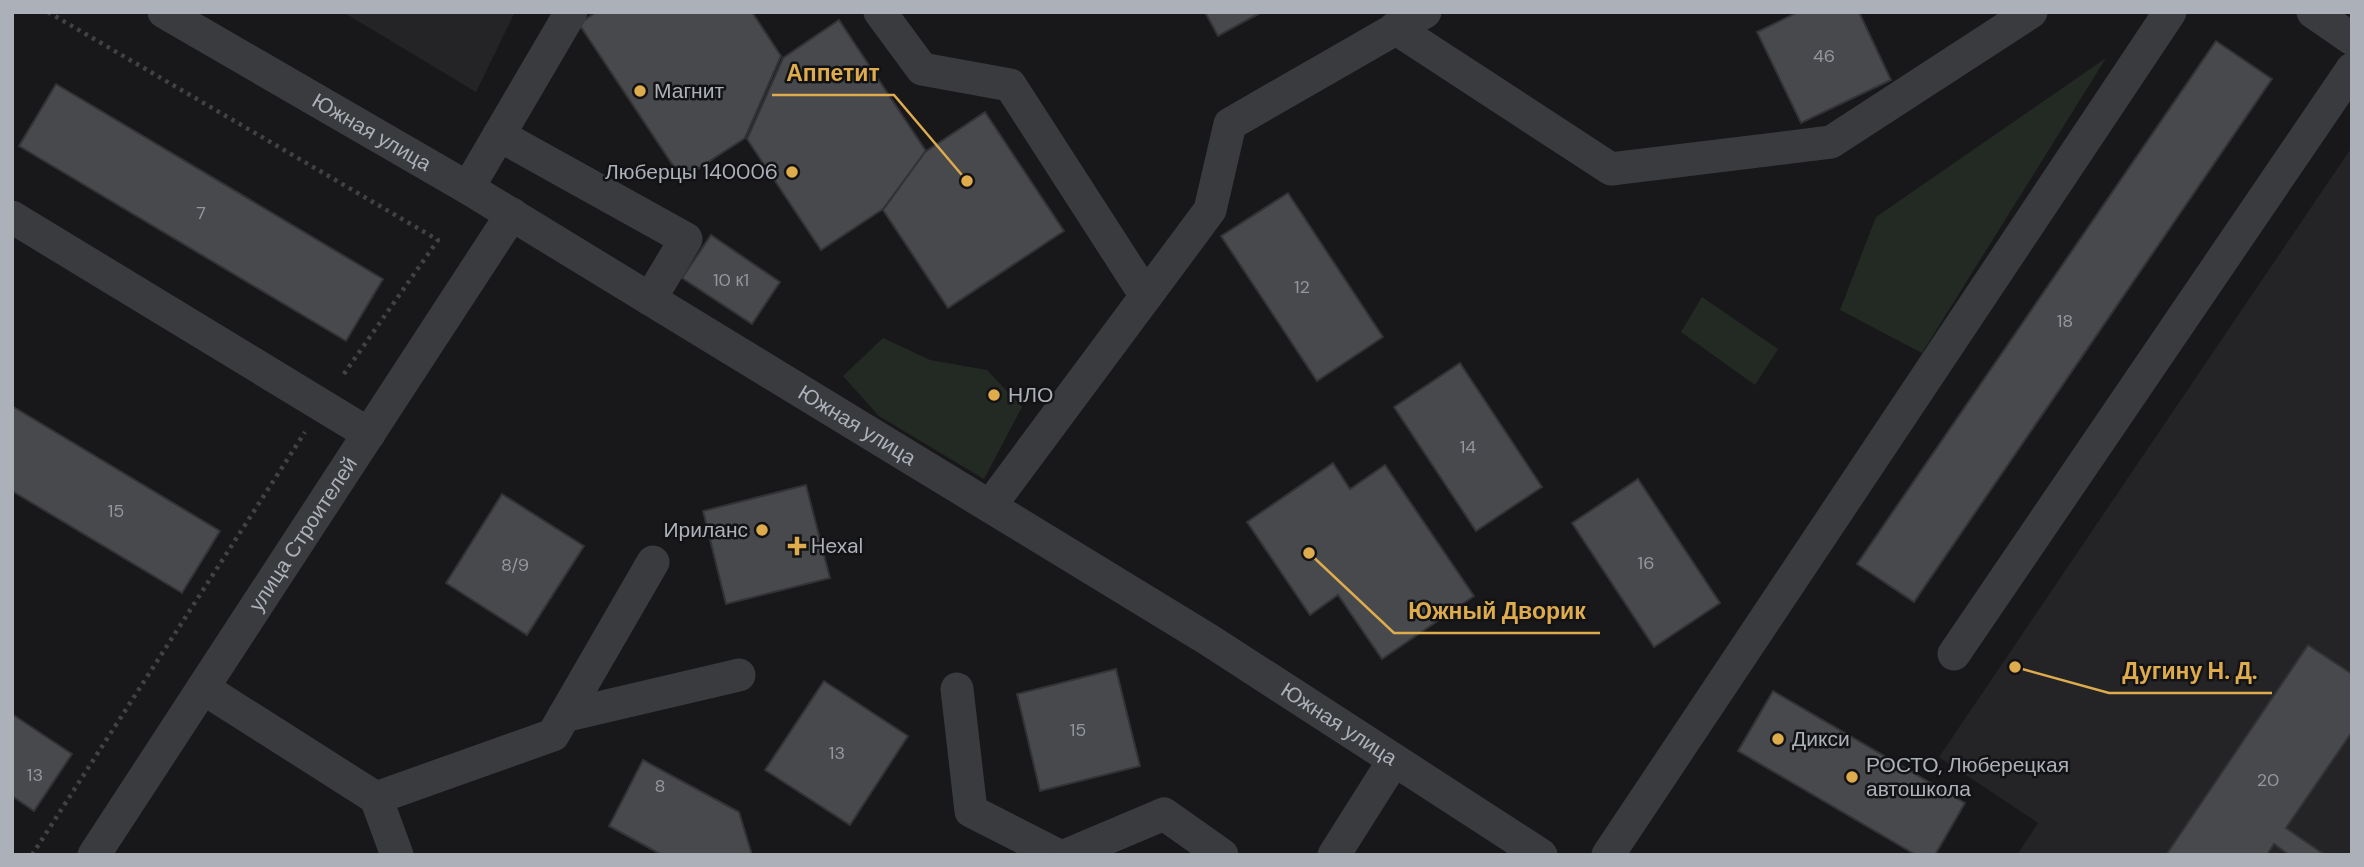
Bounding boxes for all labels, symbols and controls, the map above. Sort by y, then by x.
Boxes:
house number: 46 [1813,44,1835,68]
callout: Аппетит [772,51,894,95]
text: Аппетит [786,58,880,88]
place label: Магнит [654,77,724,105]
marker: Магнит [632,83,648,99]
street label: Южная улица [307,87,437,178]
place label: Люберцы 140006 [605,158,778,186]
marker: Люберцы 140006 [784,164,800,180]
house number: 7 [196,201,206,225]
house number: 10 к1 [713,268,749,292]
house number: 12 [1294,275,1310,299]
house number: 18 [2057,309,2073,333]
street label: Южная улица [793,379,922,472]
place label: НЛО [1008,381,1053,409]
marker: НЛО [986,387,1002,403]
house number: 14 [1460,435,1476,459]
street label: улица Строителей [243,451,364,617]
house number: 15 [108,499,124,523]
place label: Ириланс [663,516,748,544]
marker: Ириланс [754,522,770,538]
place label: Hexal [811,532,863,560]
marker: Hexal [789,538,805,554]
house number: 16 [1638,551,1654,575]
house number: 8/9 [501,553,529,577]
callout: Южный Дворик [1394,589,1600,633]
text: Южный Дворик [1408,596,1586,626]
callout: Дугину Н. Д. [2109,649,2272,693]
text: Дугину Н. Д. [2122,656,2258,686]
street label: Южная улица [1275,676,1403,772]
house number: 15 [1070,718,1086,742]
place label: Дикси [1792,725,1850,753]
marker: Дикси [1770,731,1786,747]
house number: 13 [829,741,845,765]
place label: РОСТО, Люберецкая автошкола [1866,751,2069,803]
house number: 13 [27,763,43,787]
house number: 20 [2257,768,2279,792]
marker: РОСТО, Люберецкая автошкола [1844,769,1860,785]
house number: 8 [655,774,665,798]

